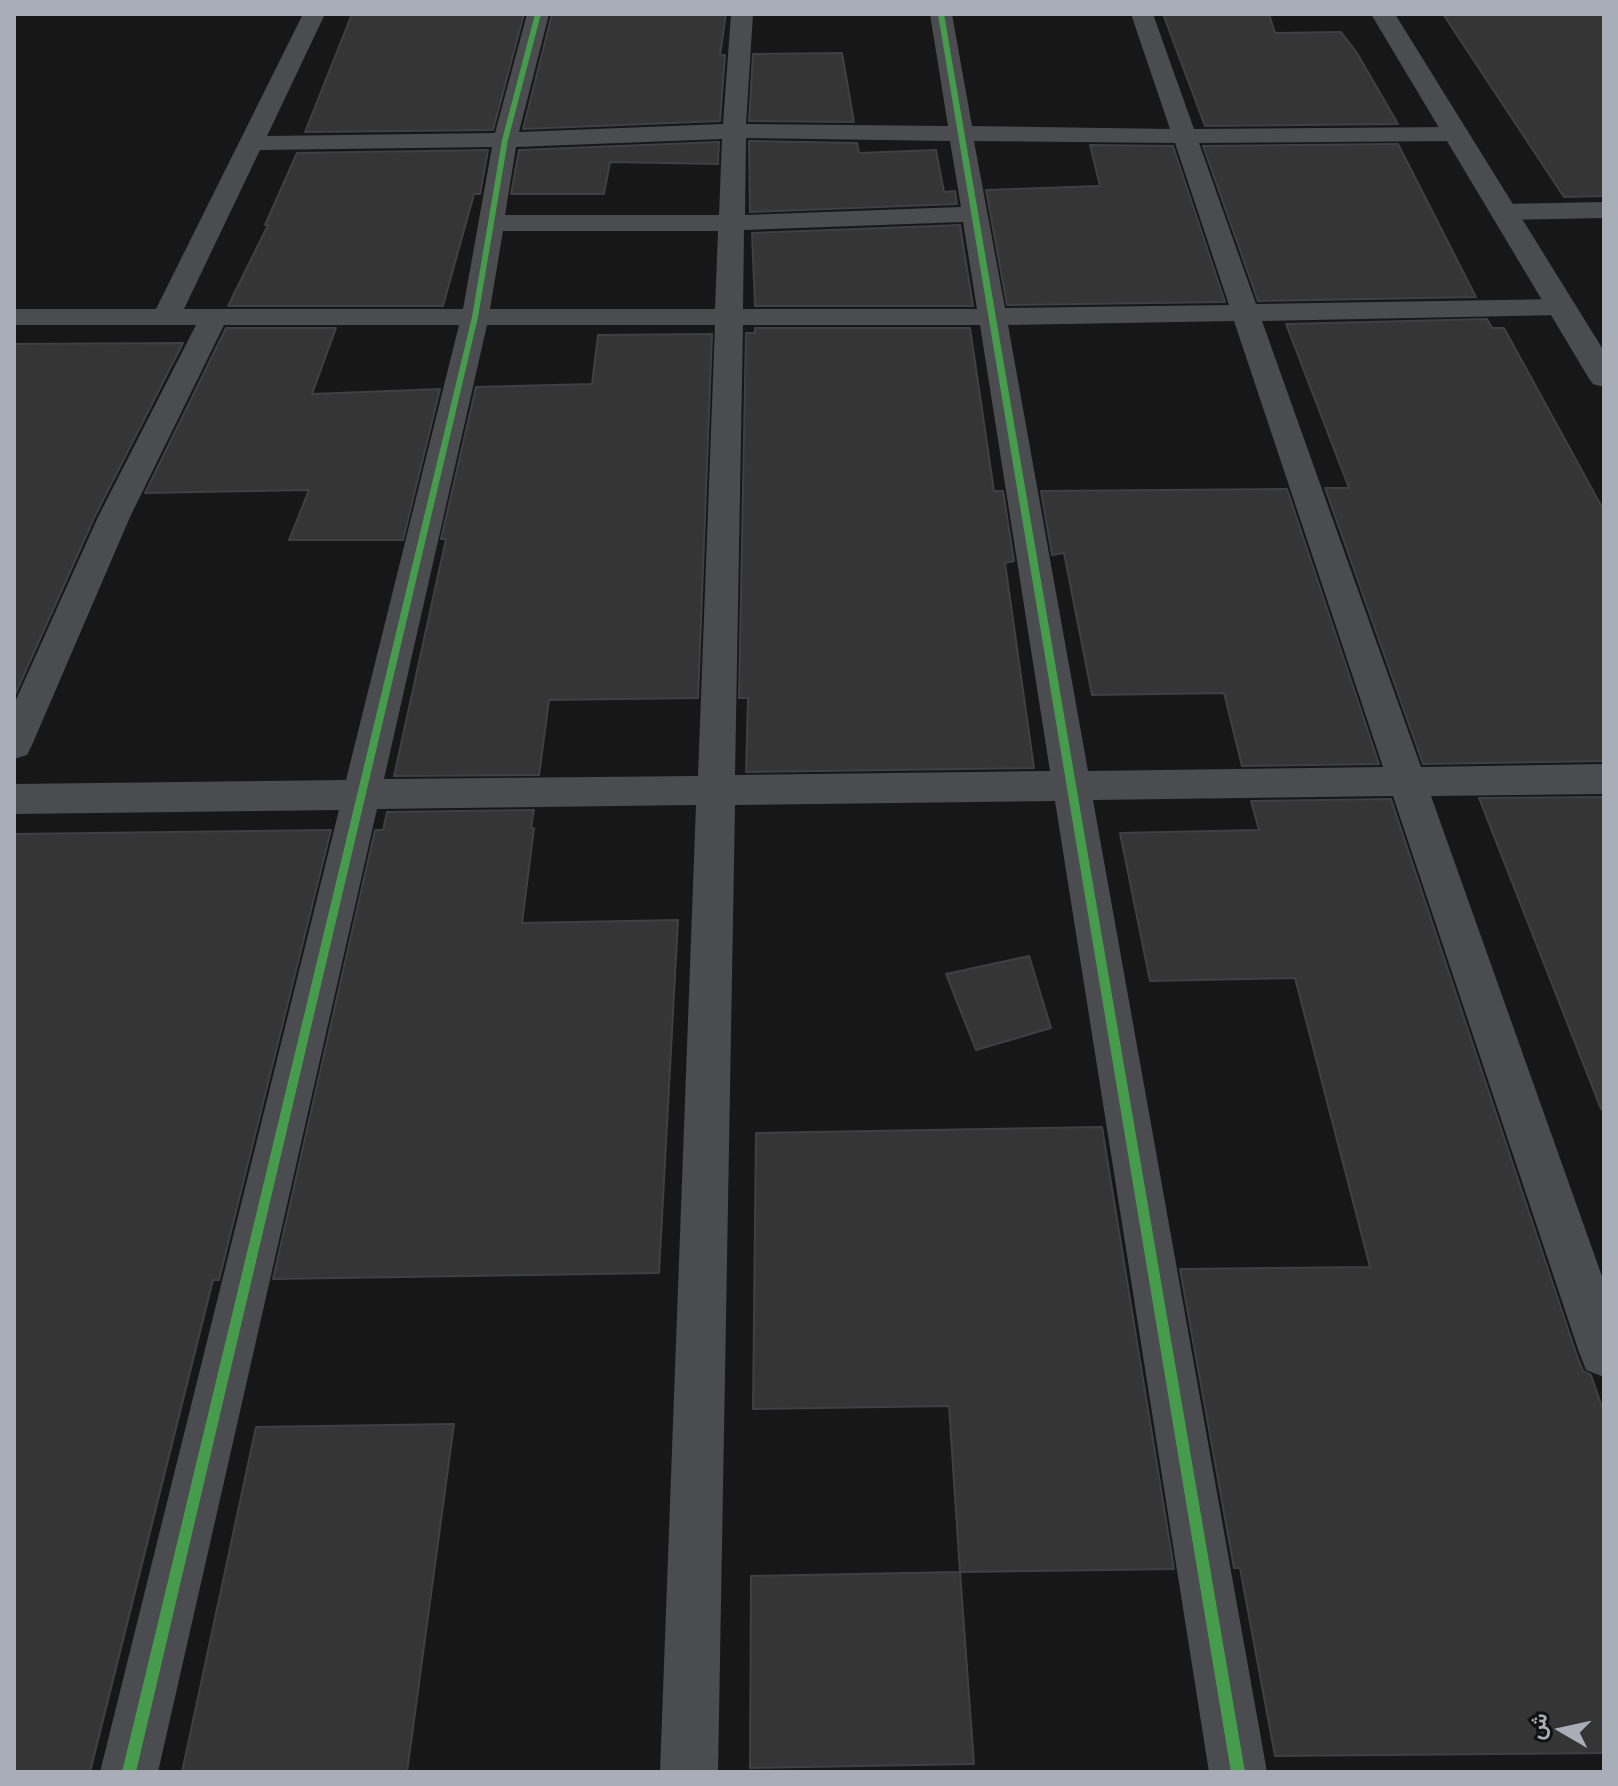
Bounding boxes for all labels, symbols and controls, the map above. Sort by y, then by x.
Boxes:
north arrow [1522,1690,1602,1770]
text: ش [1523,1711,1552,1741]

